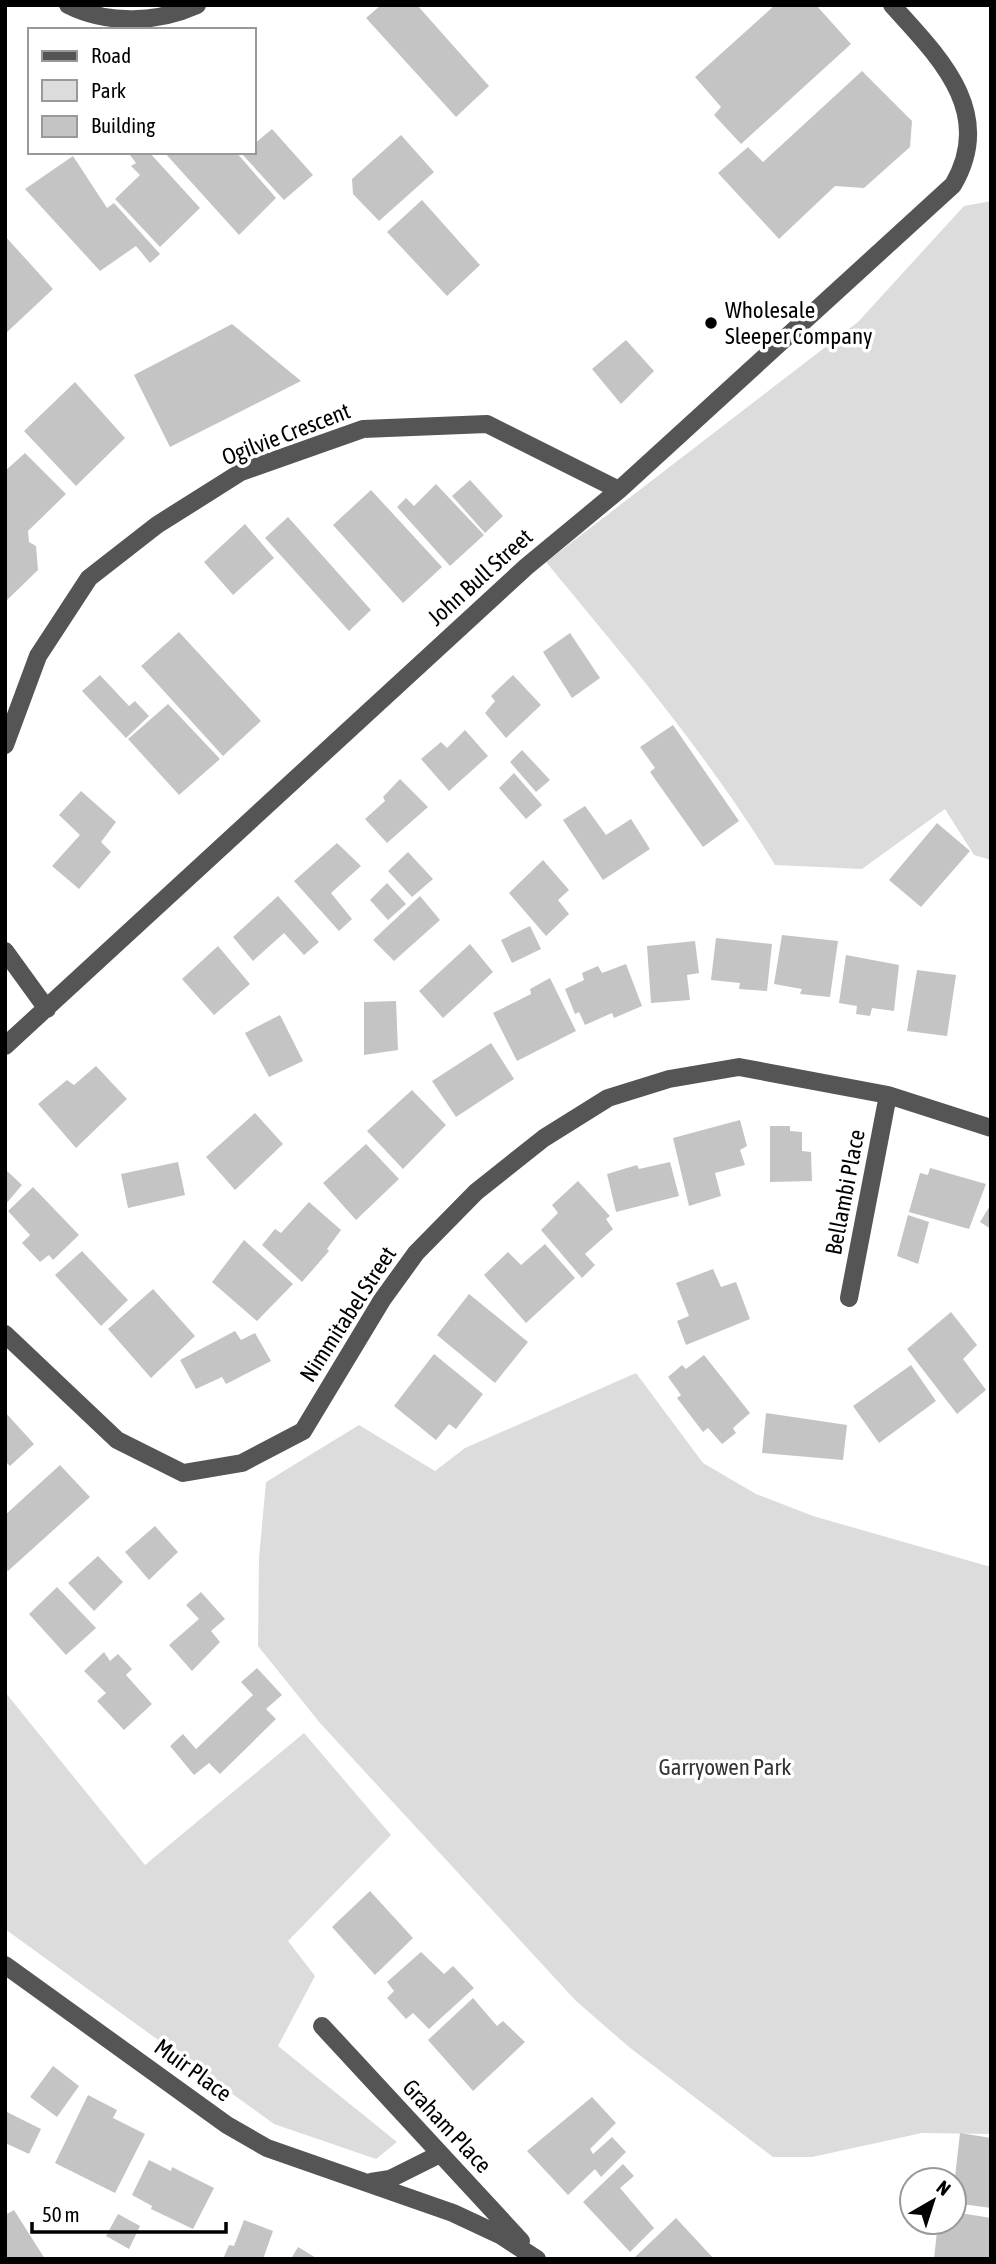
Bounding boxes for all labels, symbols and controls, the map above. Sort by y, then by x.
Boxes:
legend [28,28,256,154]
text: Road [91,43,131,67]
text: Park [91,78,126,102]
text: Building [91,113,155,137]
place label: Wholesale Sleeper Company [725,297,873,349]
marker: Wholesale Sleeper Company [703,315,719,331]
street label: Ogilvie Crescent [218,398,354,470]
street label: John Bull Street [422,523,538,631]
street label: Bellambi Place [820,1127,870,1257]
street label: Nimmitabel Street [295,1242,401,1386]
park label: Garryowen Park [659,1754,791,1780]
street label: Muir Place [149,2033,237,2107]
street label: Graham Place [397,2074,497,2178]
north arrow [898,2166,968,2236]
text: N [932,2176,955,2200]
scale bar [32,2190,226,2234]
text: 50 m [42,2202,80,2226]

